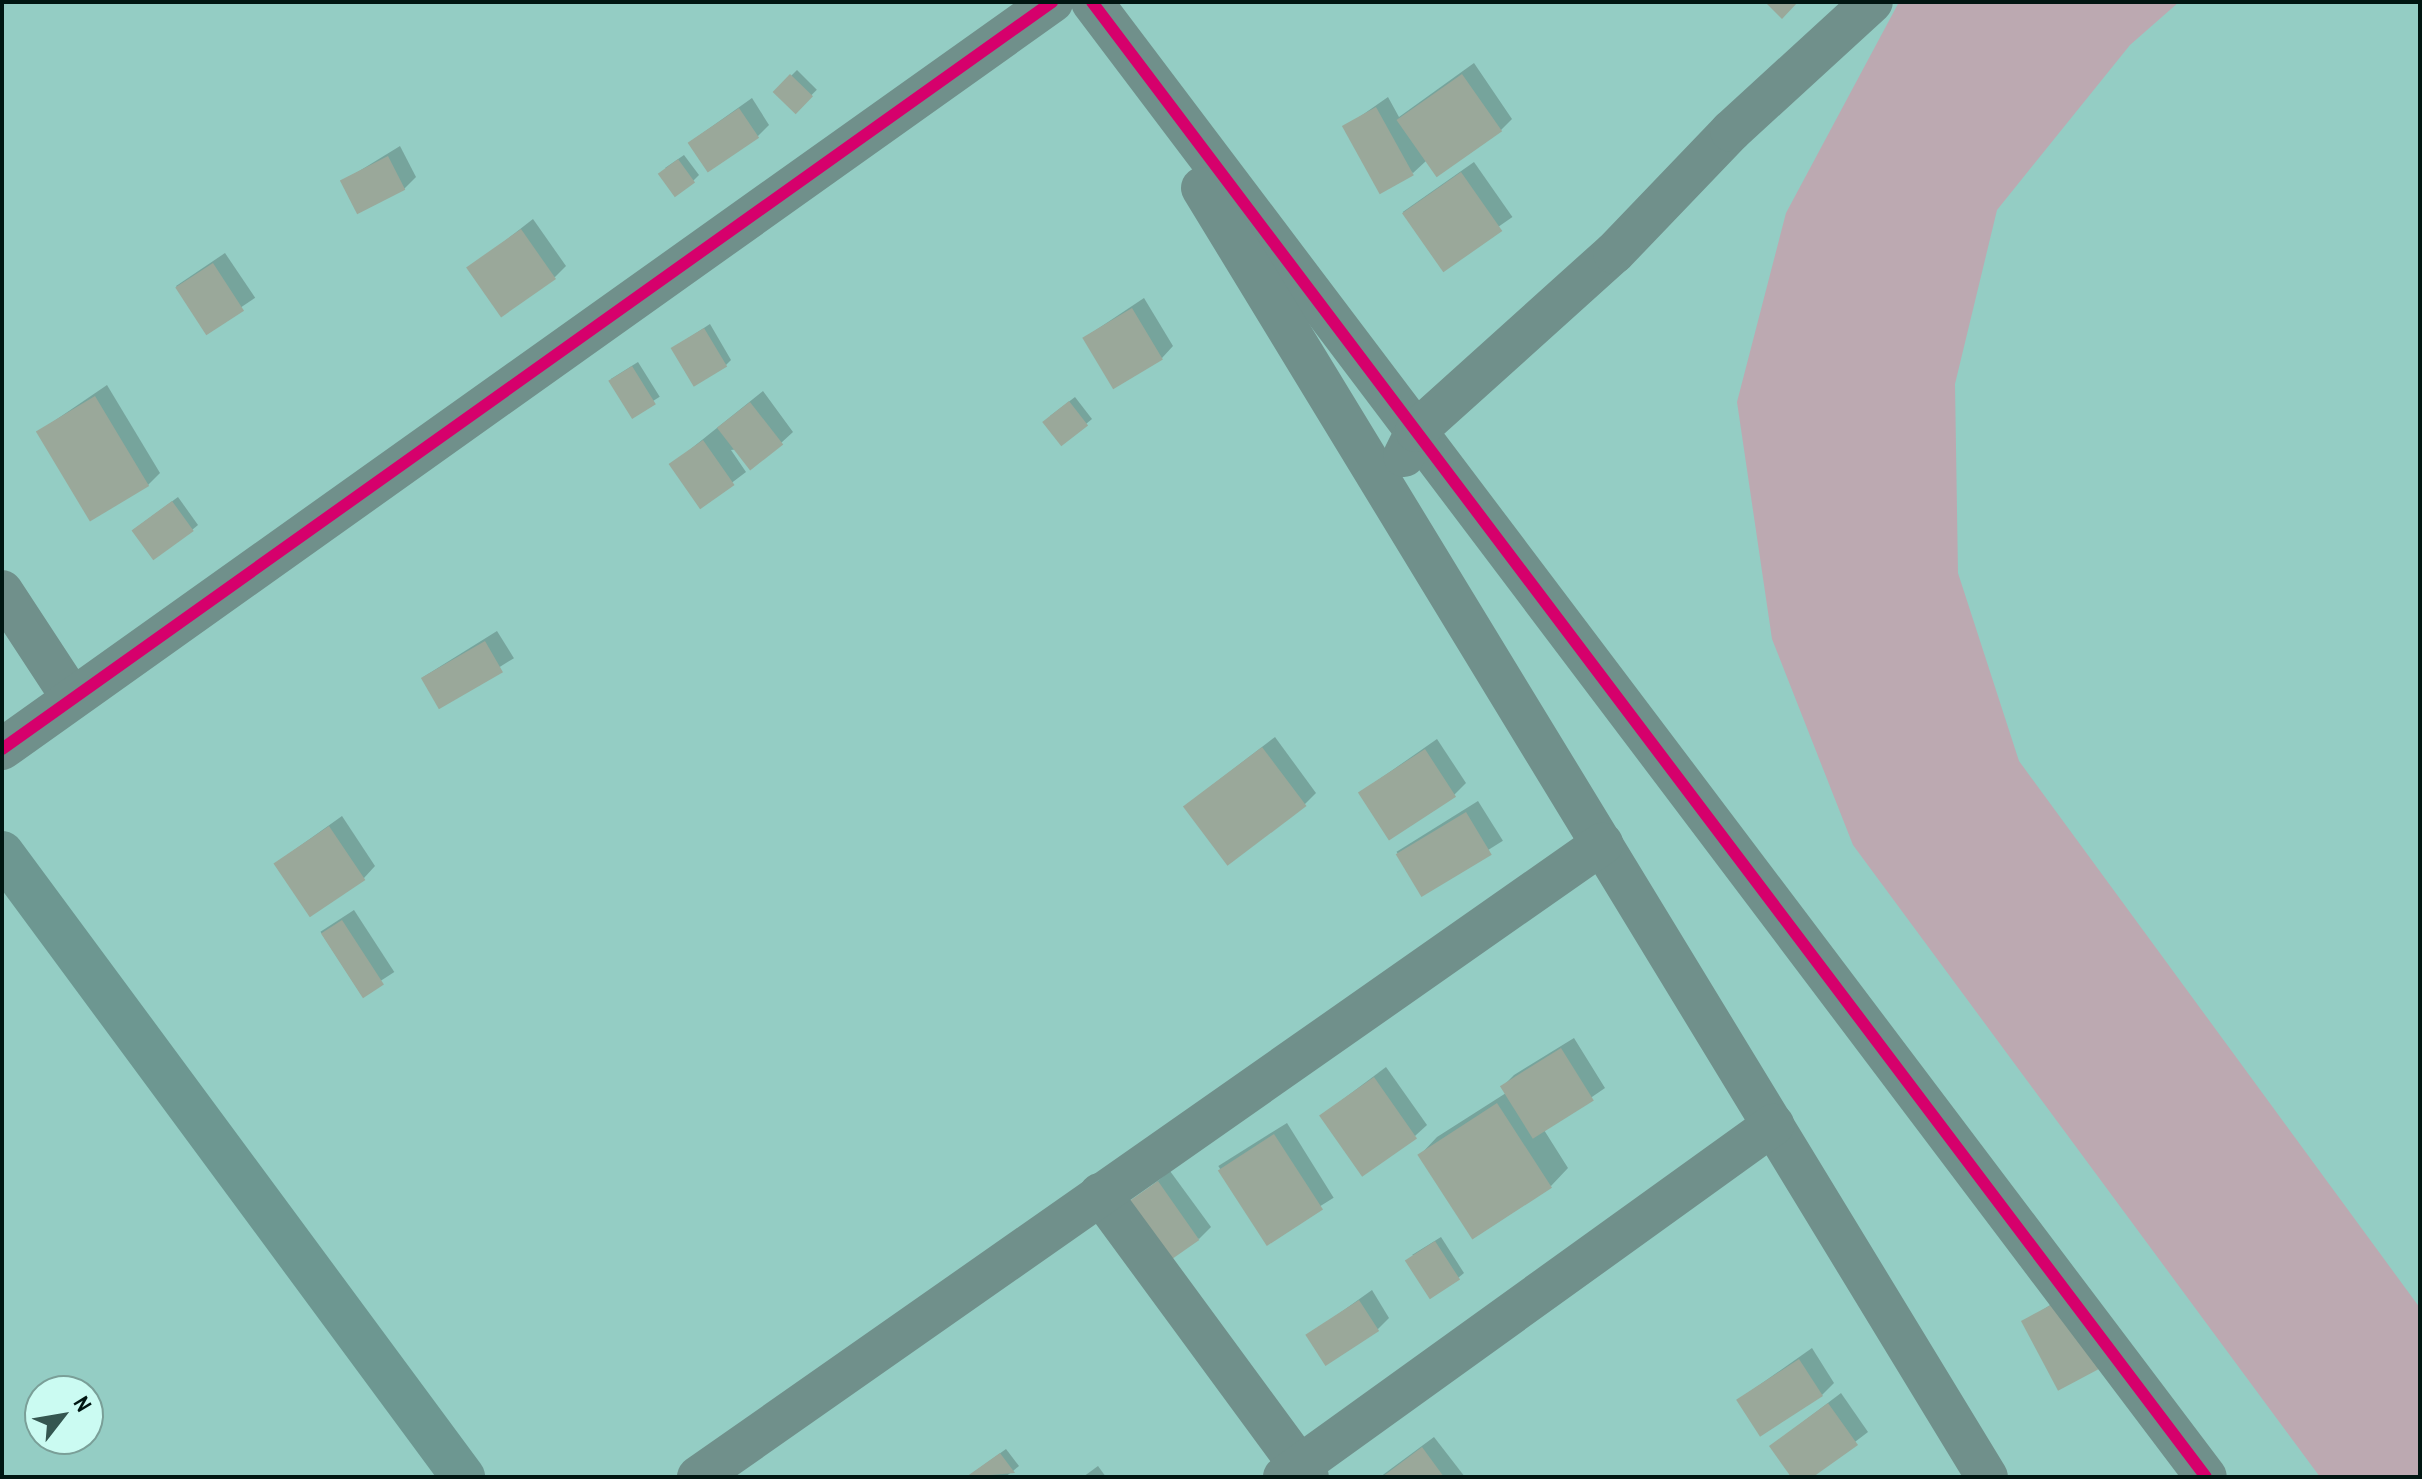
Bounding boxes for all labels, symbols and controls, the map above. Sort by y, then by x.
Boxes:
north arrow [24,1375,104,1455]
text: N [67,1390,99,1417]

